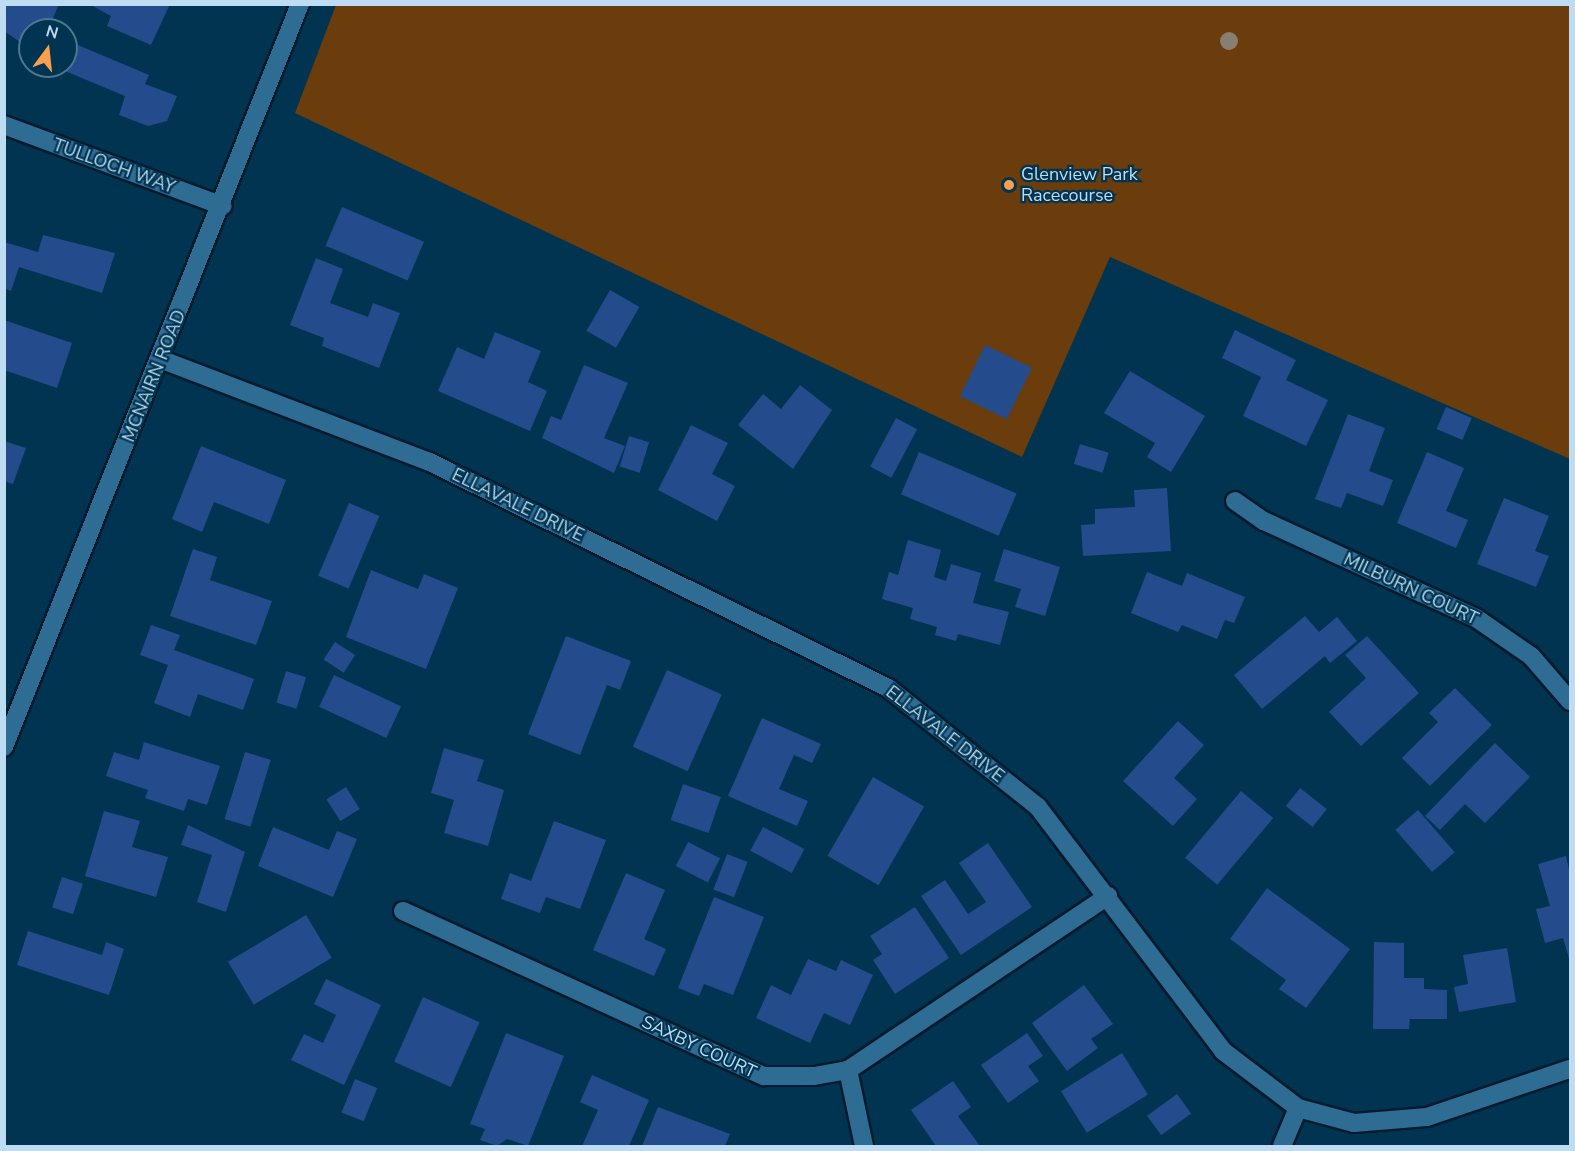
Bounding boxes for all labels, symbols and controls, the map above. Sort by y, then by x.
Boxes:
north arrow [18,18,78,78]
text: N [44,20,61,45]
street label: TULLOCH WAY [50,134,178,198]
place label: Glenview Park Racecourse [1021,164,1138,207]
marker: Glenview Park Racecourse [1002,178,1016,192]
street label: MCNAIRN ROAD [118,307,190,445]
street label: ELLAVALE DRIVE [448,464,588,546]
street label: MILBURN COURT [1340,548,1482,630]
street label: ELLAVALE DRIVE [882,681,1008,787]
street label: SAXBY COURT [638,1011,760,1083]

